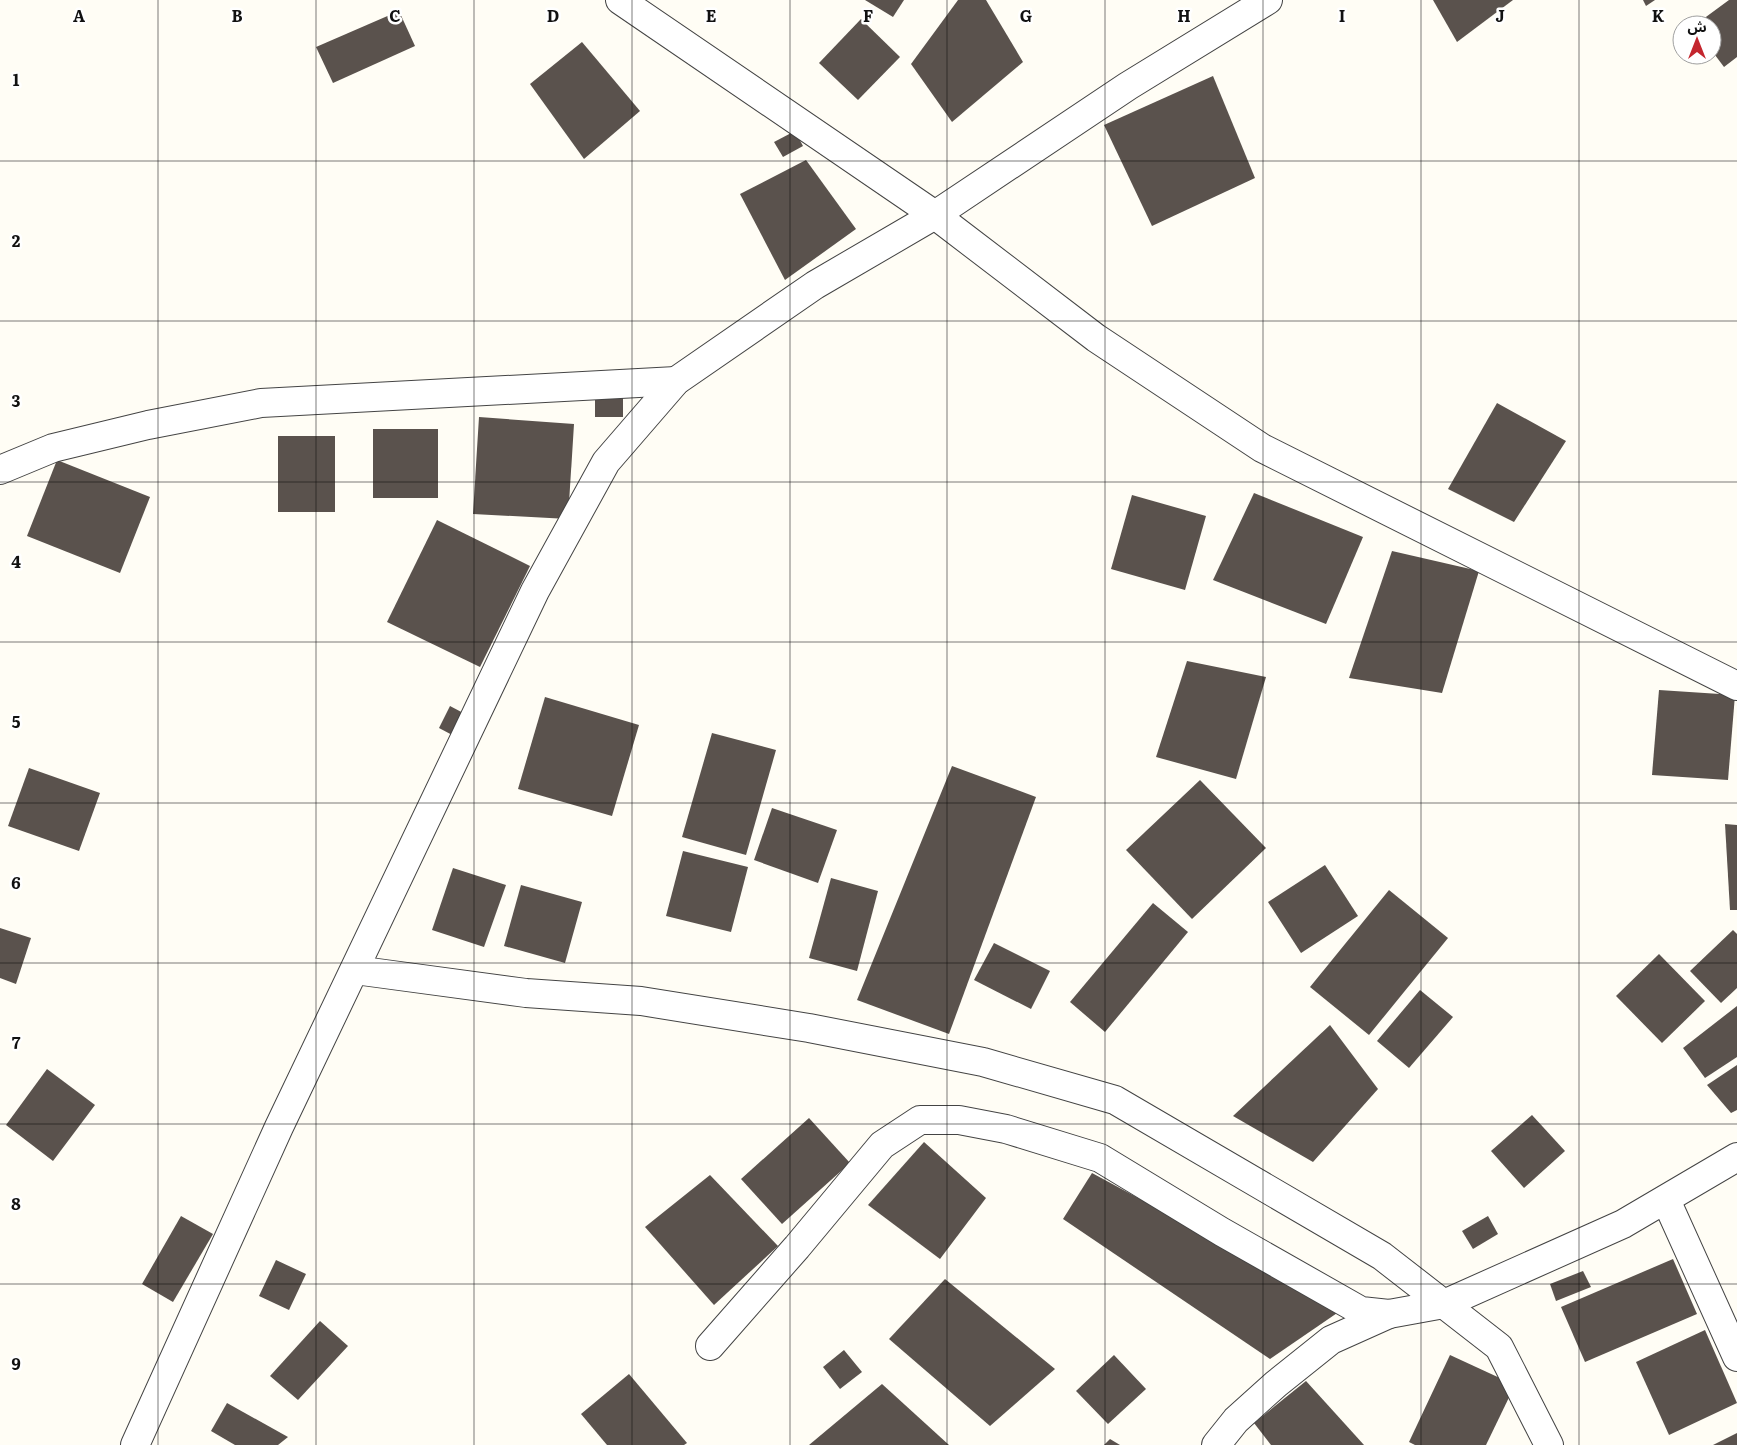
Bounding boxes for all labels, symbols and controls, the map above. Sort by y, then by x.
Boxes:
text: A [73,3,85,27]
text: B [231,3,243,27]
text: C [389,3,401,27]
text: D [547,3,559,27]
text: E [706,3,717,27]
text: F [863,3,873,27]
text: G [1020,3,1032,27]
text: H [1177,3,1191,27]
text: I [1339,3,1345,27]
text: J [1495,3,1505,27]
text: K [1652,3,1665,27]
north arrow [1672,15,1722,65]
text: ش [1687,16,1707,36]
text: 1 [13,67,20,91]
text: 2 [12,228,21,252]
text: 3 [12,388,21,412]
text: 4 [11,549,21,573]
text: 5 [12,709,21,733]
text: 6 [11,870,21,894]
text: 7 [12,1030,21,1054]
text: 8 [11,1191,21,1215]
text: 9 [11,1351,21,1375]

